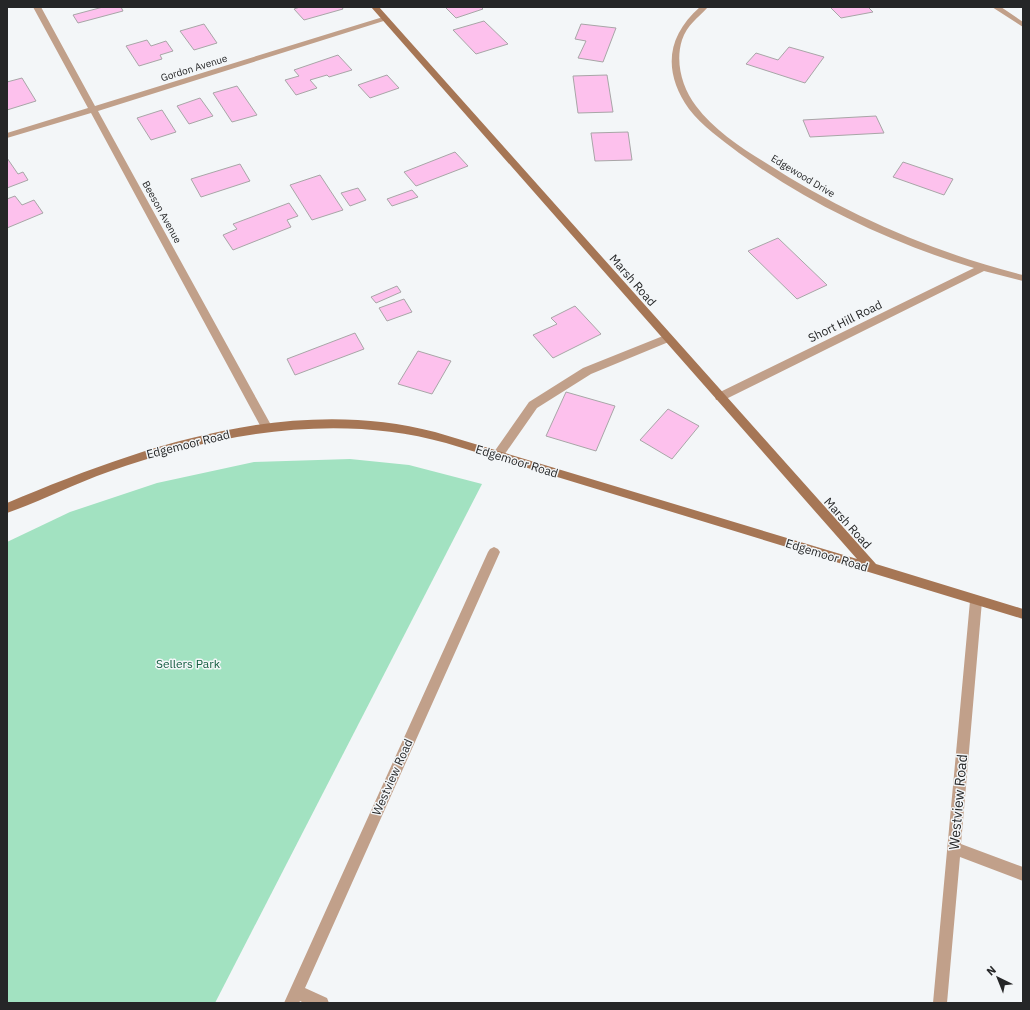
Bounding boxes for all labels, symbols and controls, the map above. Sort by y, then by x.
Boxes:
street label: Gordon Avenue [159,52,229,84]
street label: Edgewood Drive [769,152,838,200]
street label: Beeson Avenue [139,178,185,246]
street label: Marsh Road [606,251,660,309]
street label: Short Hill Road [806,297,884,345]
street label: Edgemoor Road [145,426,231,462]
street label: Edgemoor Road [474,441,560,481]
street label: Marsh Road [821,494,875,552]
street label: Edgemoor Road [784,535,870,575]
park label: Sellers Park [156,656,221,671]
street label: Westview Road [368,736,416,818]
street label: Westview Road [945,753,971,851]
north arrow [978,958,1018,998]
text: N [983,963,999,979]

